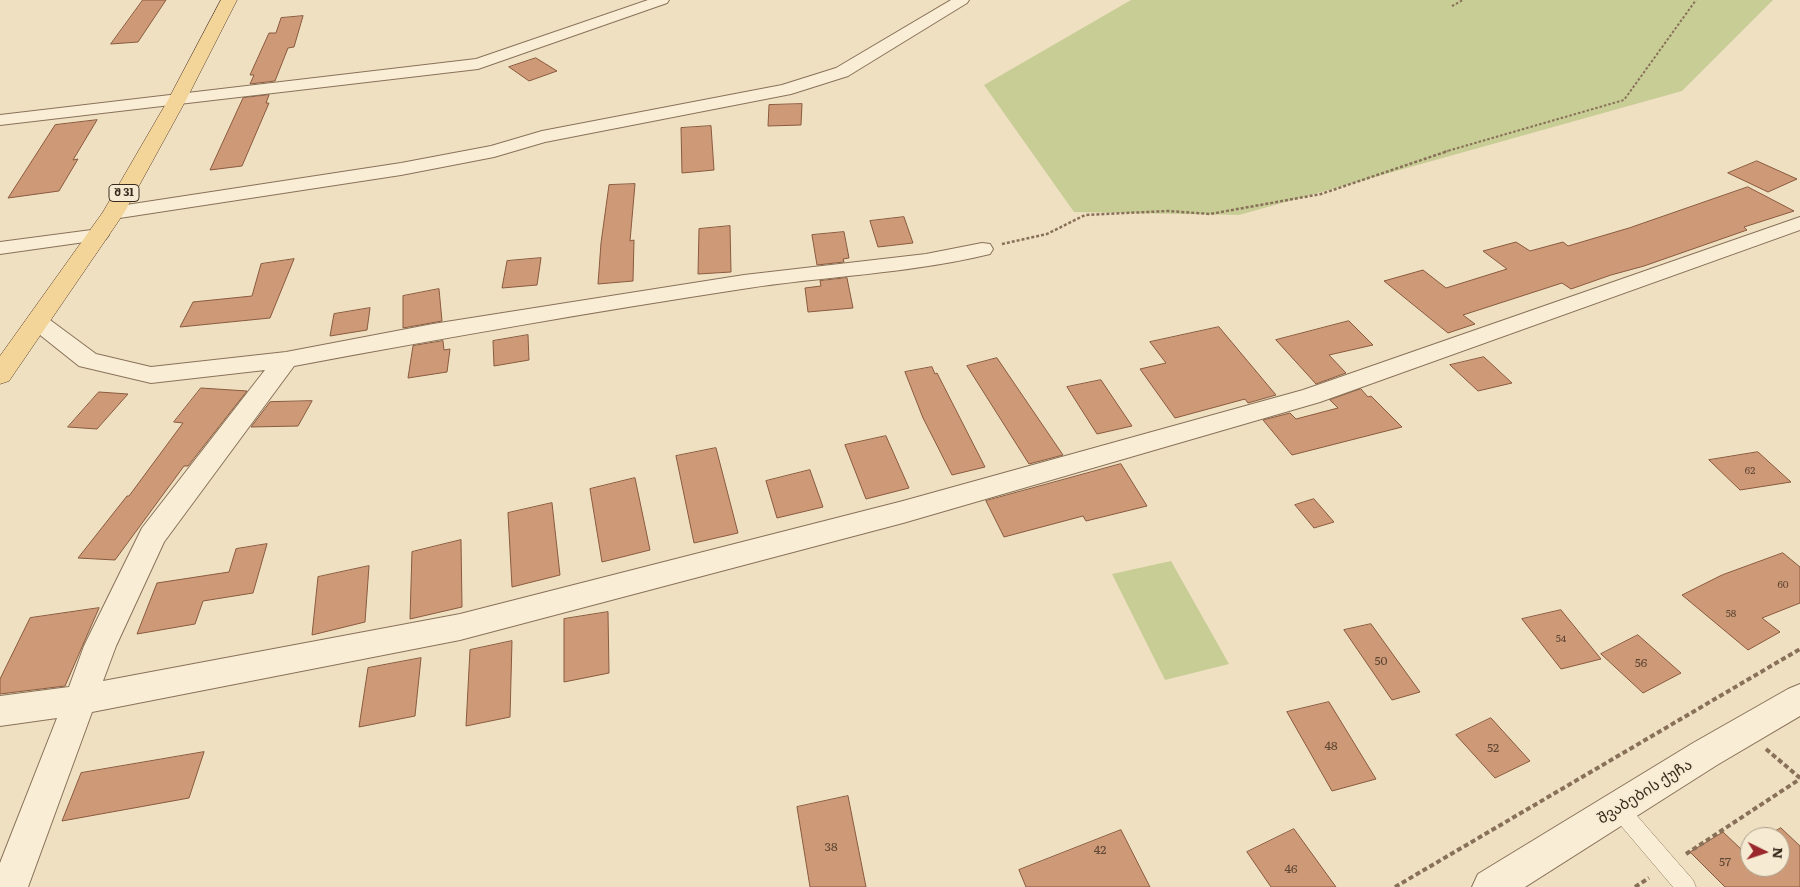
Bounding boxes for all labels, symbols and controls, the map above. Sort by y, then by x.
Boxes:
road number: შ 31 [109,184,139,202]
house number: 62 [1745,465,1755,477]
house number: 60 [1777,579,1789,591]
house number: 58 [1726,608,1736,620]
house number: 54 [1556,633,1566,645]
house number: 50 [1374,654,1388,668]
house number: 56 [1635,656,1647,670]
house number: 48 [1324,739,1338,753]
house number: 52 [1487,741,1499,755]
street label: შვაბების ქუჩა [1594,756,1696,828]
north arrow [1740,827,1790,877]
house number: 38 [824,840,838,854]
house number: 42 [1094,843,1106,857]
text: N [1769,846,1789,860]
house number: 57 [1719,855,1731,869]
house number: 46 [1284,862,1298,876]

